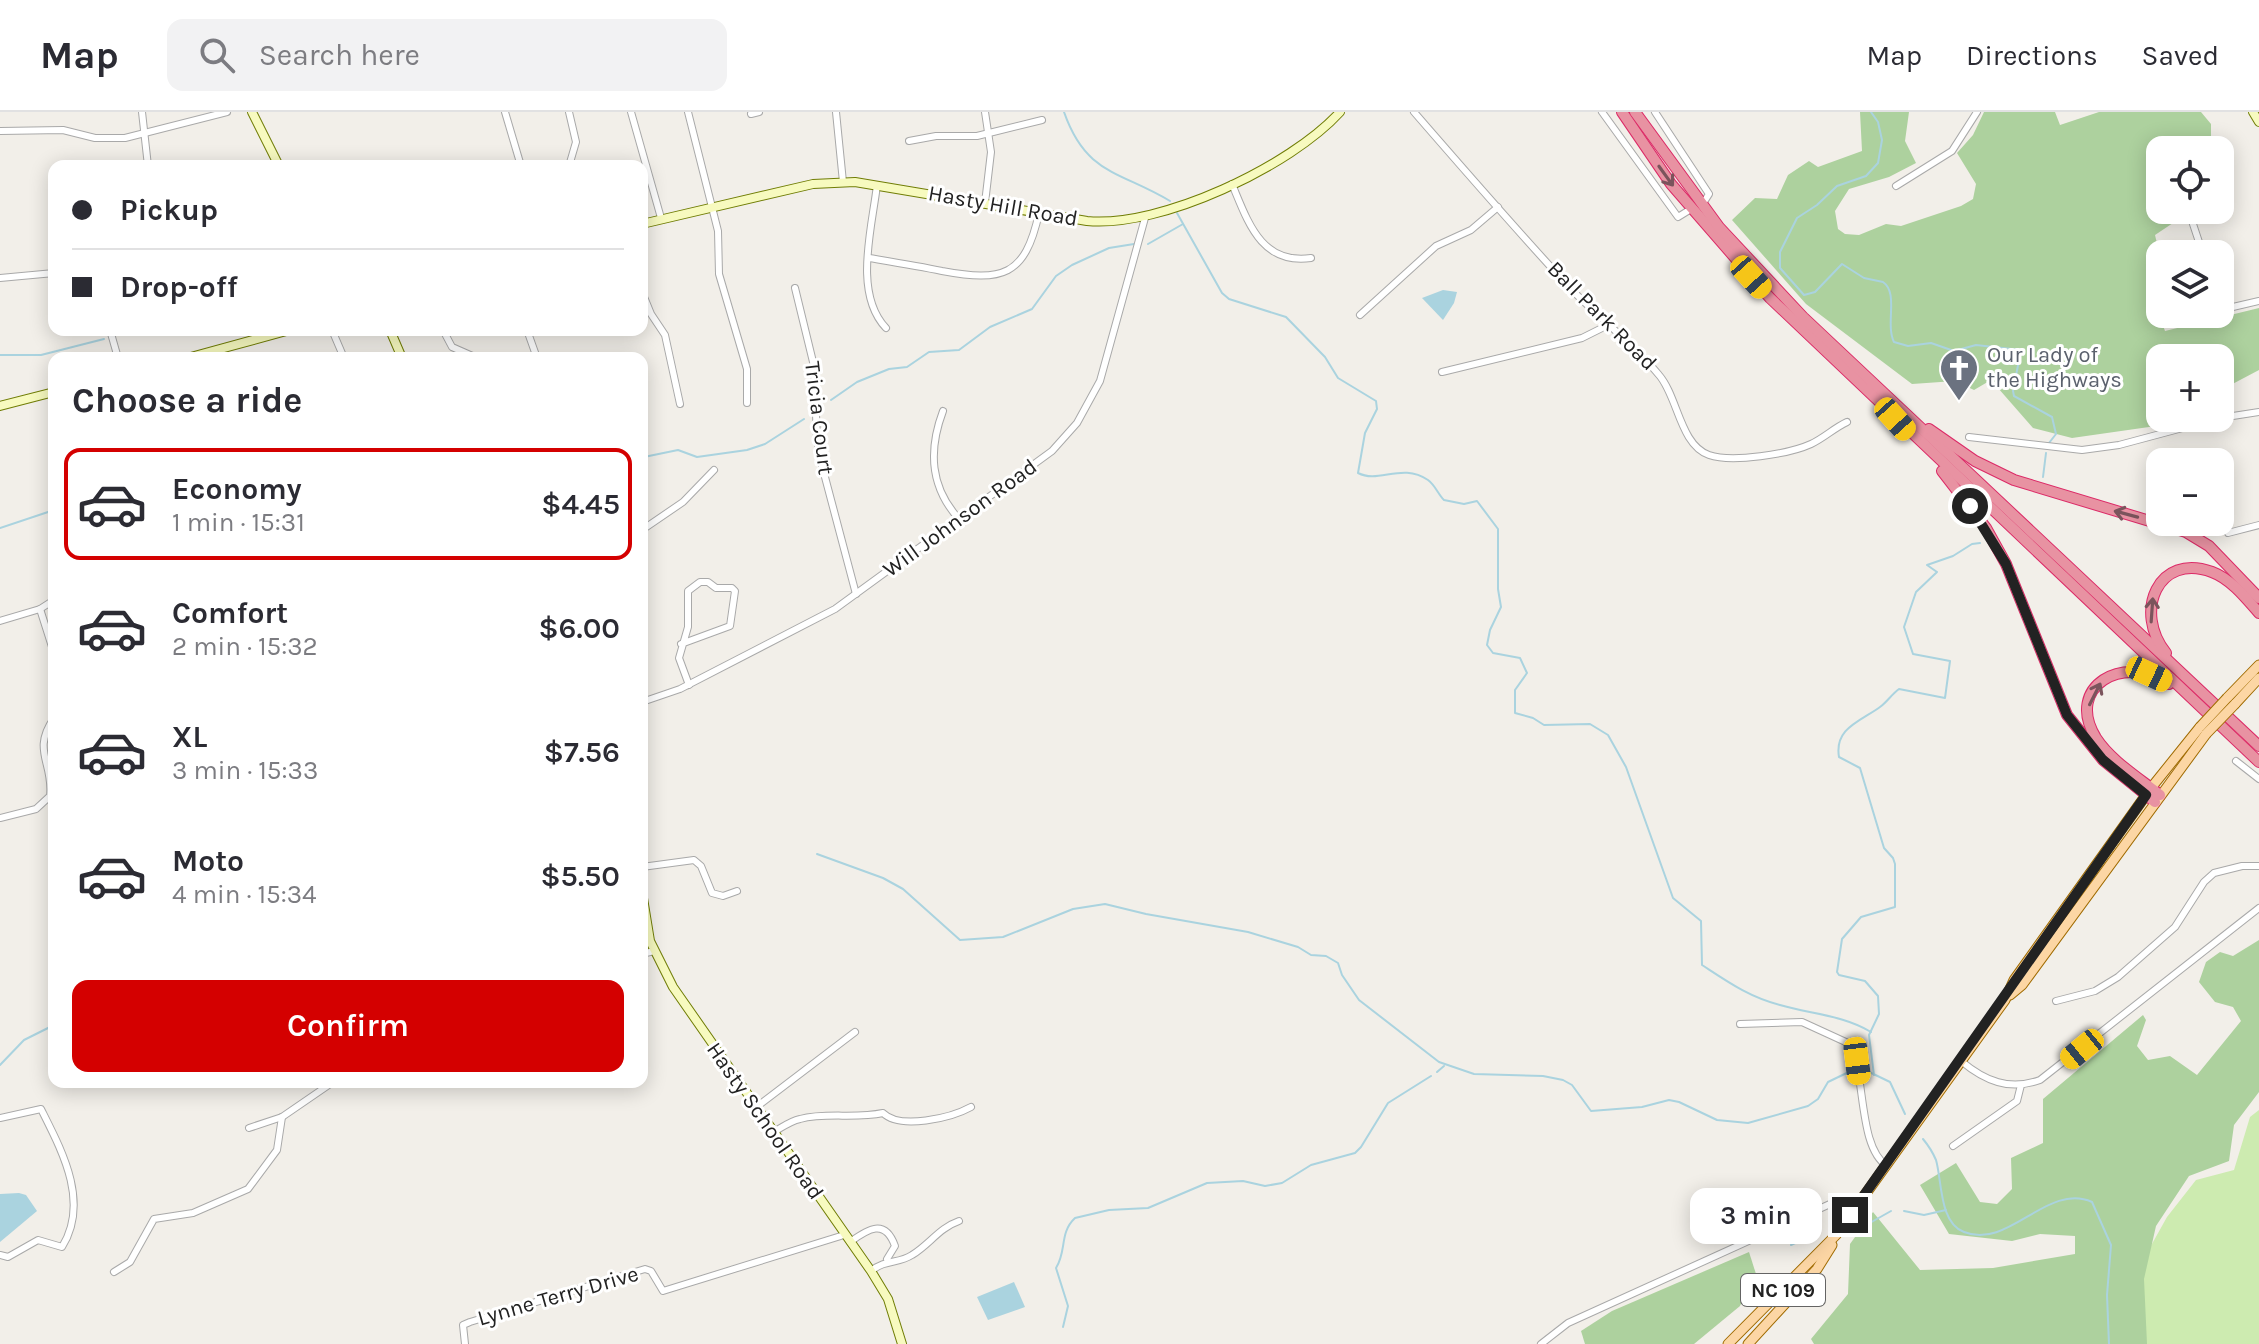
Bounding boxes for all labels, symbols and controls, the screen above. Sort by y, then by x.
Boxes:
search box [167,19,727,91]
text: Map [40,33,119,78]
icon: search [195,33,239,77]
text: Search here [259,37,420,73]
text: Map [1867,39,1922,72]
text: Directions [1966,39,2098,72]
text: Saved [2142,39,2219,72]
map controls [2146,136,2234,536]
button: locate [2146,136,2234,224]
one-way arrow [1658,165,1674,187]
street label: Hasty Hill Road [926,180,1080,232]
text: Pickup [120,192,218,228]
button: layers [2146,240,2234,328]
car [1726,251,1776,303]
street label: Ball Park Road [1542,256,1662,376]
text: Drop-off [120,269,238,305]
place label: Our Lady of the Highways [1987,342,2122,393]
button: + [2146,344,2234,432]
church icon: Our Lady of the Highways [1938,347,1980,402]
street label: Tricia Court [799,360,839,476]
text: Choose a ride [72,379,302,421]
car [1870,393,1920,445]
button: − [2146,448,2234,536]
street label: Will Johnson Road [878,453,1042,583]
icon: car [76,468,148,540]
text: Economy [172,471,302,507]
text: $4.45 [541,486,620,522]
route start [1952,488,1988,524]
one-way arrow [2113,505,2139,520]
text: 1 min · 15:31 [172,507,305,538]
icon: car [76,592,148,664]
text: Comfort [172,595,288,631]
one-way arrow [2145,597,2160,623]
text: $6.00 [538,610,620,646]
text: 2 min · 15:32 [172,631,318,662]
car [2122,653,2176,695]
one-way arrow [2088,682,2103,706]
icon: car [76,716,148,788]
text: XL [172,719,207,755]
text: $7.56 [544,734,620,770]
text: 3 min · 15:33 [172,755,318,786]
icon: car [76,840,148,912]
text: Moto [172,843,244,879]
text: $5.50 [540,858,620,894]
text: 4 min · 15:34 [172,879,317,910]
button: Confirm [72,980,624,1072]
car [2056,1025,2108,1073]
car [1842,1036,1872,1086]
street label: Hasty School Road [701,1037,829,1205]
callout: 3 min [1690,1187,1822,1243]
route end [1832,1197,1868,1233]
text: 3 min [1720,1200,1792,1231]
street label: Lynne Terry Drive [474,1261,642,1331]
road number: NC 109 [1741,1274,1825,1306]

